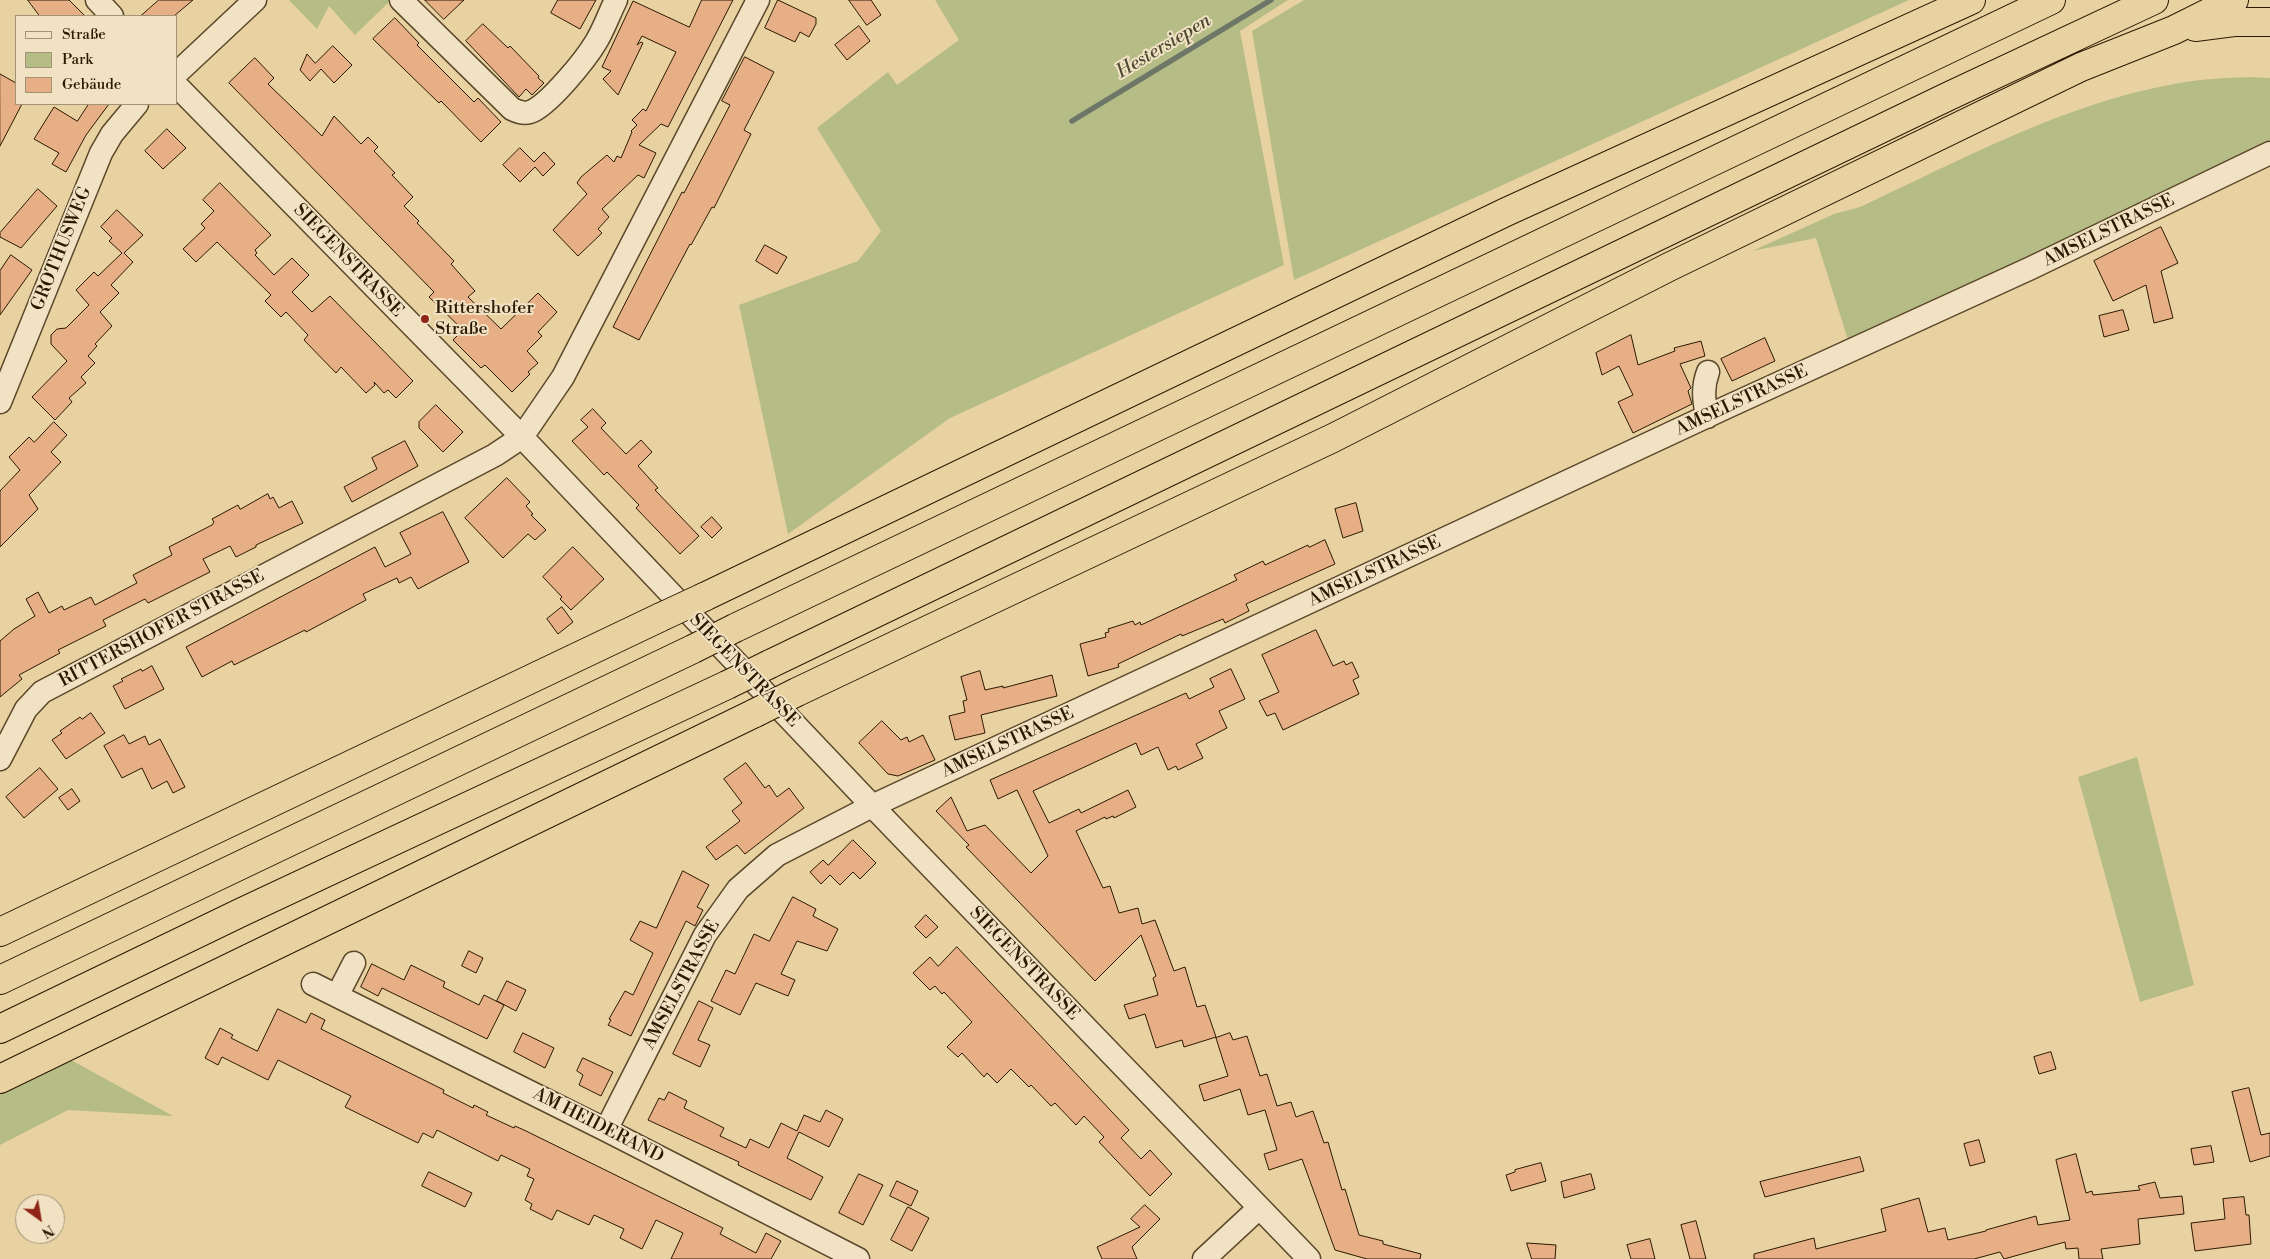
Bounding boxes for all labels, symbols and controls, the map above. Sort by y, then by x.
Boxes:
water label: Hestersiepen [1113,10,1215,84]
legend [15,15,178,105]
text: Straße [62,25,106,44]
text: Park [62,50,93,69]
text: Gebäude [62,75,121,94]
street label: GROTHUSWEG [27,184,97,314]
street label: AMSELSTRASSE [2040,190,2178,272]
street label: SIEGENSTRASSE [288,200,408,322]
place label: Rittershofer Straße [435,298,534,340]
marker: Rittershofer Straße [419,313,431,325]
street label: AMSELSTRASSE [1672,361,1812,441]
street label: AMSELSTRASSE [1305,532,1445,612]
street label: RITTERSHOFER STRASSE [56,566,268,692]
street label: SIEGENSTRASSE [684,610,804,732]
street label: AMSELSTRASSE [938,703,1078,783]
street label: SIEGENSTRASSE [964,903,1084,1025]
street label: AMSELSTRASSE [639,917,725,1053]
street label: AM HEIDERAND [529,1084,667,1168]
north arrow [15,1194,65,1244]
text: N [38,1220,57,1241]

